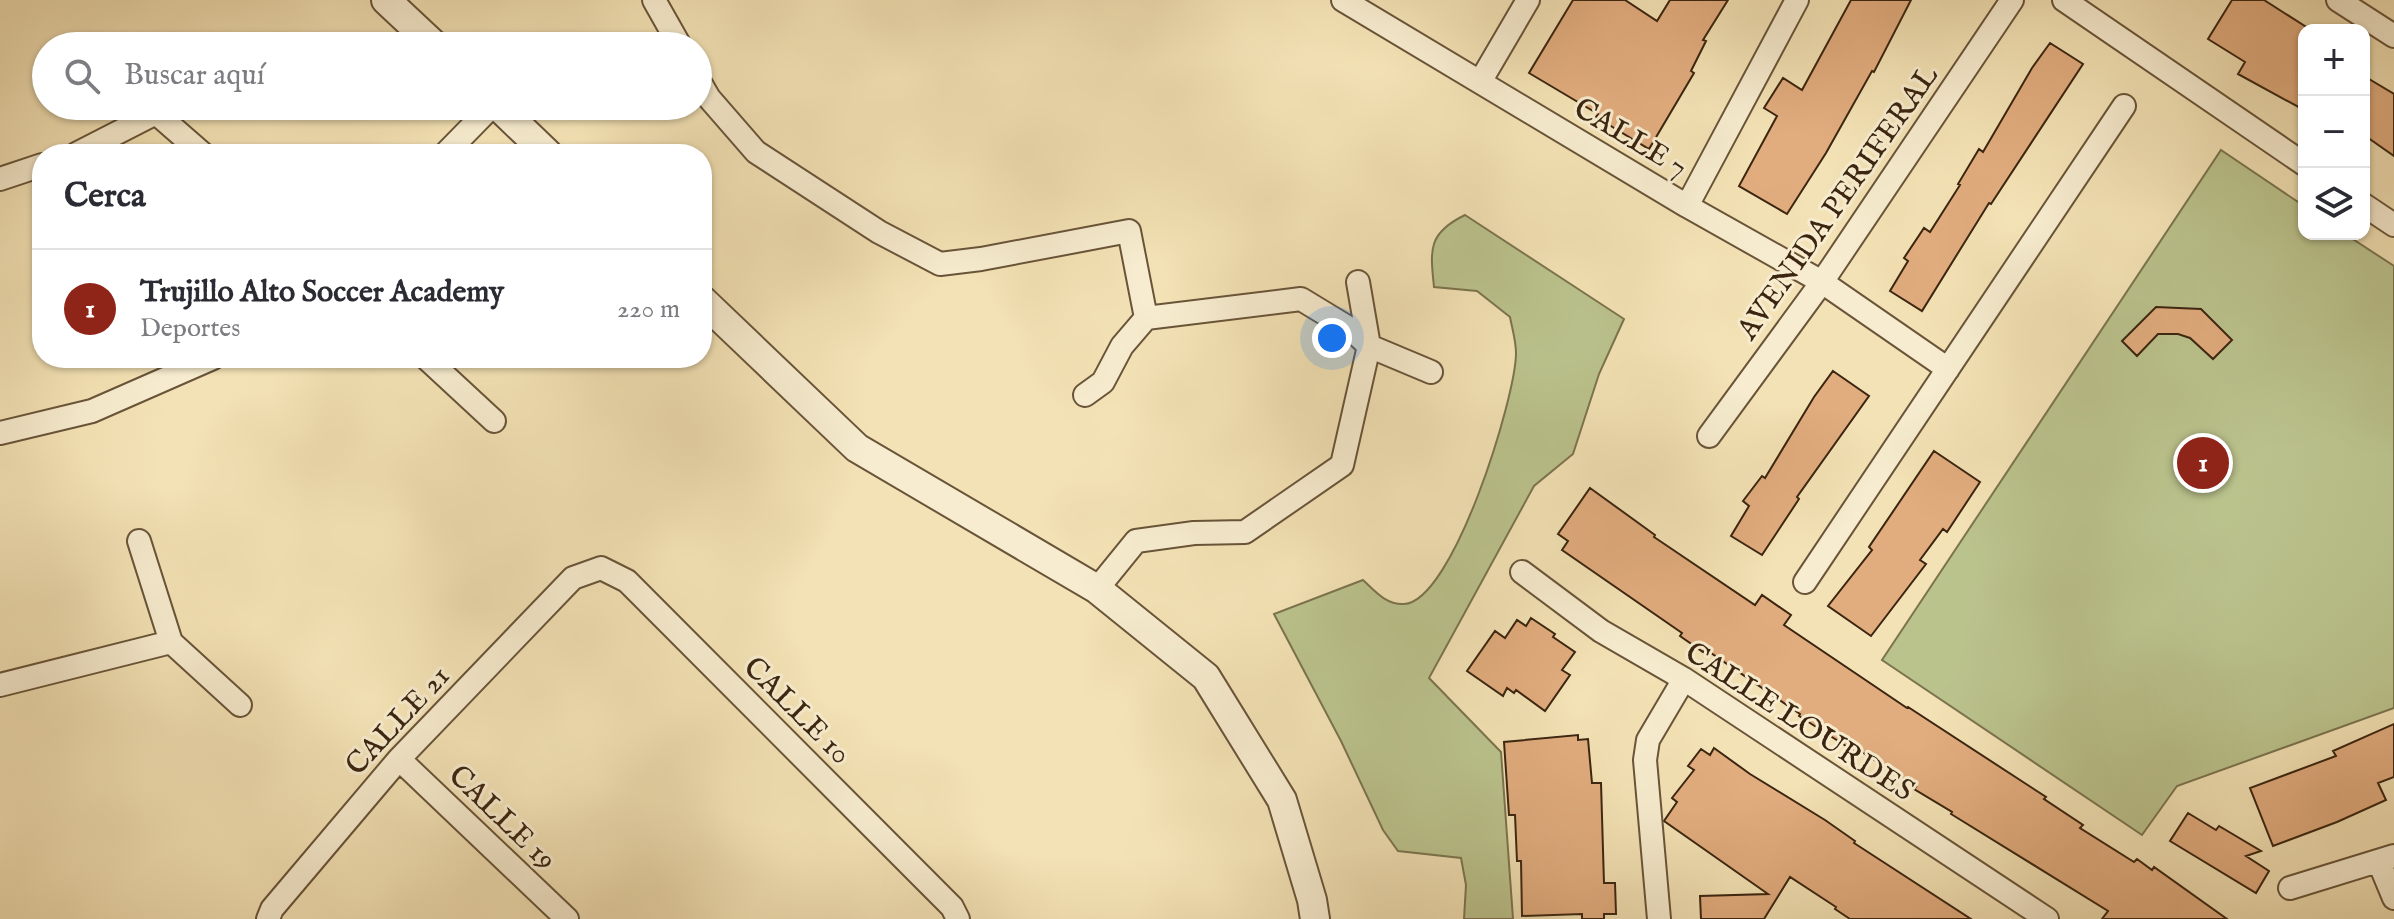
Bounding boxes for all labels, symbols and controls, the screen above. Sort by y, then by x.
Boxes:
map controls [2298,24,2370,240]
button: + [2298,24,2370,96]
search box [32,32,712,120]
icon: search [60,54,104,98]
text: Buscar aquí [124,57,265,95]
street label: AVENIDA PERIFERAL [1729,58,1948,349]
street label: CALLE 7 [1566,90,1694,187]
button: − [2298,96,2370,168]
button: layers [2298,168,2370,240]
text: Cerca [64,175,146,218]
text: Trujillo Alto Soccer Academy [140,274,504,312]
text: 1 [85,293,95,326]
text: 220 m [617,293,680,326]
text: Deportes [140,312,240,345]
your location [1312,318,1352,358]
pin: 1 [2177,433,2229,493]
street label: CALLE LOURDES [1677,634,1921,811]
street label: CALLE 10 [735,649,859,773]
street label: CALLE 21 [338,658,459,784]
street label: CALLE 19 [440,758,564,879]

